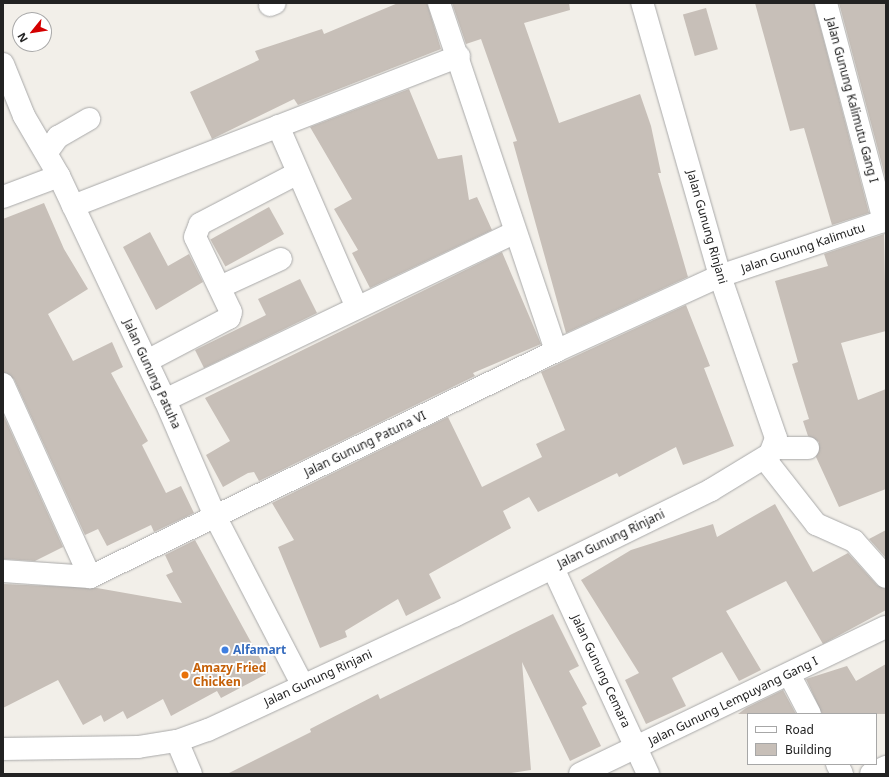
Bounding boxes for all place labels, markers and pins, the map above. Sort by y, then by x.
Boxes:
place label: Alfamart [233,643,286,657]
marker: Alfamart [220,645,230,655]
place label: Amazy Fried Chicken [193,661,266,689]
marker: Amazy Fried Chicken [180,670,190,680]

